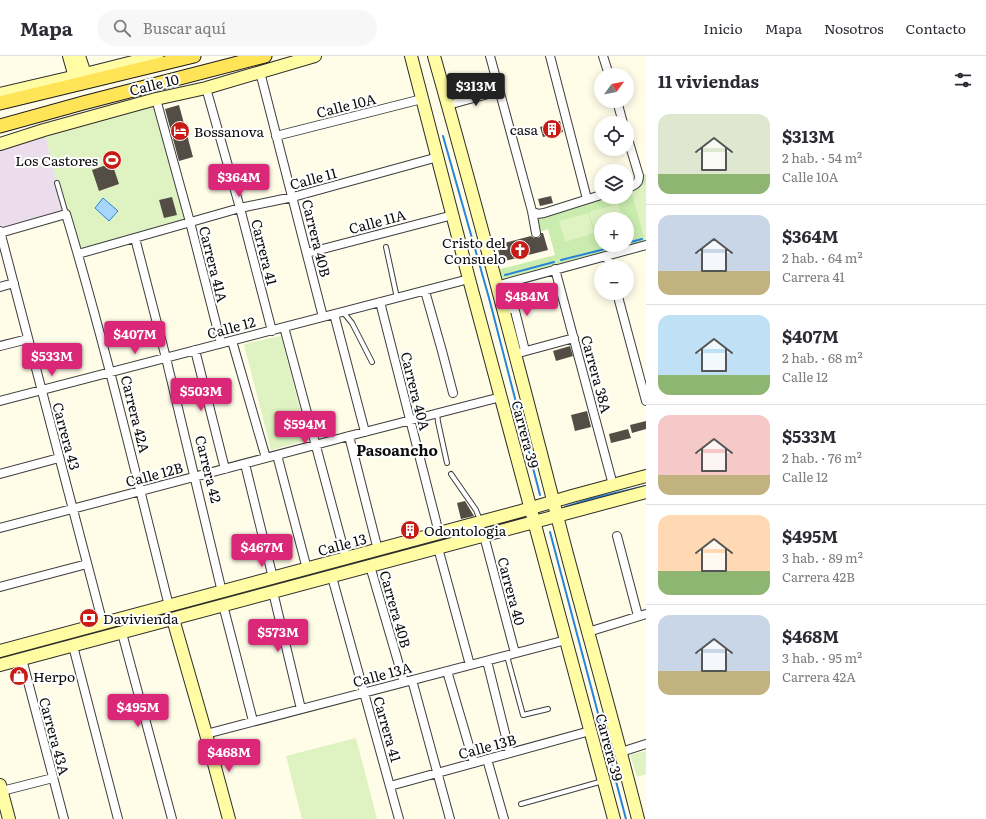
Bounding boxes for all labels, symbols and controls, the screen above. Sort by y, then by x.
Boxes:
search box [97,10,377,46]
text: Mapa [20,14,73,42]
text: Buscar aquí [143,16,226,39]
icon: search [111,17,133,39]
text: Inicio [703,18,743,38]
text: Mapa [765,18,802,38]
text: Nosotros [824,18,884,38]
text: Contacto [906,18,966,38]
street label: Calle 10 [127,68,181,100]
north arrow [594,68,634,108]
map controls [594,68,634,300]
text: 11 viviendas [658,68,759,93]
icon: filters [952,69,974,91]
pin: $313M [448,73,504,107]
text: $313M [456,76,496,95]
street label: Calle 10A [314,88,378,122]
button: locate [594,116,634,156]
building icon: casa [541,118,563,140]
place label: casa [510,119,538,139]
hotel icon: Bossanova [169,120,191,142]
place label: Bossanova [194,121,265,141]
text: $313M [782,123,835,148]
icon: home [690,130,738,178]
text: 2 hab. · 54 m² [782,148,862,167]
sports icon: Los Castores [101,149,123,171]
place label: Los Castores [15,150,98,170]
street label: Calle 11 [287,162,339,194]
pin: $364M [211,164,267,198]
button: layers [594,164,634,204]
text: $364M [217,167,261,186]
text: Calle 10A [782,167,838,186]
street label: Carrera 40B [298,197,336,279]
street label: Calle 11A [346,204,408,238]
button: + [594,212,634,252]
street label: Carrera 41 [247,217,283,288]
text: $364M [782,223,839,248]
street label: Carrera 41A [195,224,233,305]
icon: home [690,231,738,279]
place label: Cristo del Consuelo [442,232,506,268]
church icon: Cristo del Consuelo [509,239,531,261]
text: 2 hab. · 64 m² [782,248,863,267]
button: − [594,260,634,300]
text: Carrera 41 [782,267,845,286]
pin: $484M [499,283,555,317]
text: $484M [505,286,549,305]
street label: Calle 12 [205,311,257,343]
pin: $407M [107,321,163,355]
text: $407M [782,323,839,348]
text: $407M [113,324,157,343]
icon: home [690,331,738,379]
street label: Carrera 38A [577,333,617,416]
pin: $533M [24,343,80,377]
text: $533M [31,346,73,365]
text: 2 hab. · 68 m² [782,348,863,367]
street label: Carrera 40A [397,350,436,433]
text: Calle 12 [782,367,828,386]
street label: Carrera 42A [117,373,155,456]
pin: $503M [173,378,229,412]
text: $503M [180,381,222,400]
street label: Carrera 39 [507,398,545,470]
street label: Carrera 43 [48,400,86,472]
pin: $594M [277,411,333,445]
text: $594M [284,414,326,433]
text: $533M [782,423,837,448]
icon: home [690,431,738,479]
street label: Carrera 42 [191,433,227,505]
district label: Pasoancho [356,438,438,461]
text: 2 hab. · 76 m² [782,448,862,467]
street label: Calle 12B [123,457,185,491]
text: Calle 12 [782,467,828,486]
building icon: Odontologia [399,519,421,541]
place label: Odontologia [424,520,507,540]
text: $495M [782,523,838,548]
street label: Calle 13 [315,528,369,560]
icon: home [690,531,738,579]
pin: $467M [234,534,290,568]
text: $467M [241,537,284,556]
text: 3 hab. · 89 m² [782,548,863,567]
street label: Carrera 40 [493,555,531,627]
text: Carrera 42B [782,567,855,586]
street label: Carrera 40B [375,568,417,650]
bank icon: Davivienda [78,607,100,629]
place label: Davivienda [103,608,179,628]
pin: $573M [250,619,306,653]
text: $573M [257,622,299,641]
text: $468M [782,623,839,648]
icon: home [690,631,738,679]
text: 3 hab. · 95 m² [782,648,862,667]
street label: Calle 13A [350,656,414,691]
shop icon: Herpo [8,665,30,687]
place label: Herpo [33,666,75,686]
text: Carrera 42A [782,667,856,686]
pin: $495M [110,694,166,728]
street label: Carrera 41 [369,694,407,765]
street label: Carrera 43A [35,695,75,778]
text: $495M [117,697,159,716]
street label: Carrera 39 [591,711,629,783]
street label: Calle 13B [456,729,518,763]
pin: $468M [201,739,257,773]
text: $468M [207,742,251,761]

